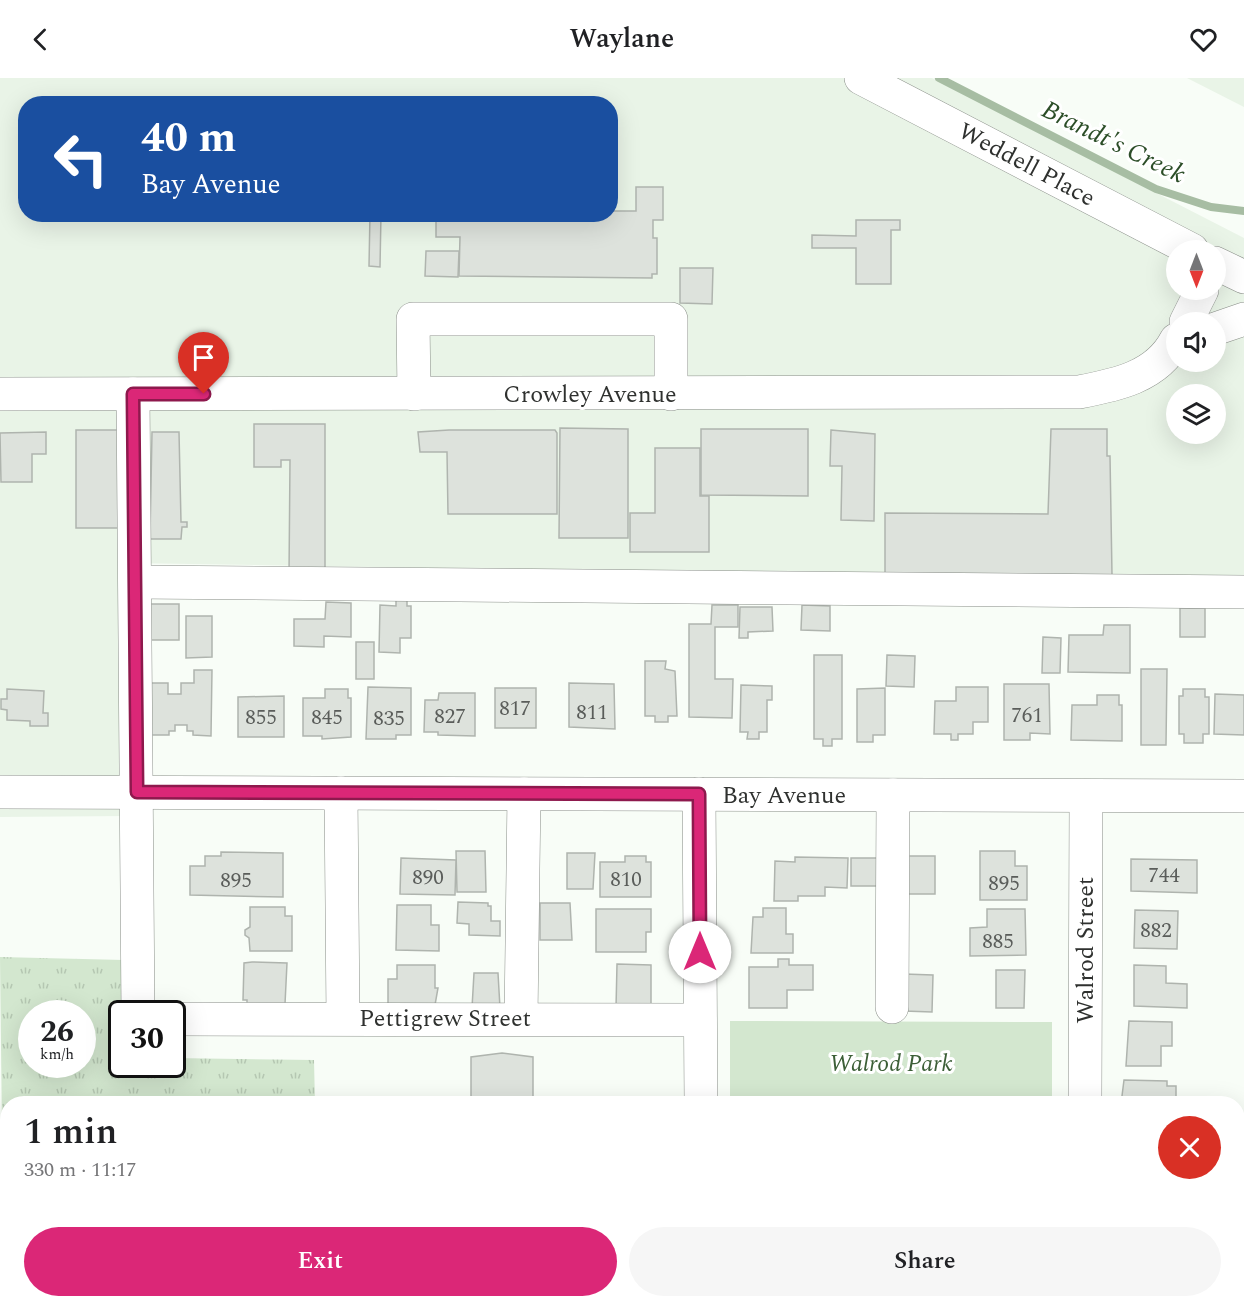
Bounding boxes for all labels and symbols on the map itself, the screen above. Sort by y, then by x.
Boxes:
water label: Brandt's Creek [1035,90,1192,194]
street label: Weddell Place [952,114,1101,216]
north arrow [1166,240,1226,300]
pin [178,332,229,394]
street label: Crowley Avenue [503,377,677,413]
house number: 817 [499,693,531,725]
house number: 811 [576,697,608,729]
house number: 761 [1011,700,1043,732]
house number: 827 [434,701,466,733]
house number: 855 [245,702,277,734]
house number: 845 [311,702,343,734]
house number: 835 [373,703,405,735]
street label: Bay Avenue [722,778,846,814]
house number: 744 [1148,860,1180,892]
house number: 890 [412,862,444,894]
house number: 810 [610,864,642,896]
house number: 895 [220,865,252,897]
house number: 895 [988,868,1020,900]
street label: Walrod Street [1068,877,1104,1023]
house number: 882 [1140,915,1172,947]
position arrow [668,920,732,984]
house number: 885 [982,926,1014,958]
speed limit sign: 30 [108,1000,186,1078]
street label: Pettigrew Street [359,1001,531,1037]
park label: Walrod Park [829,1046,953,1082]

